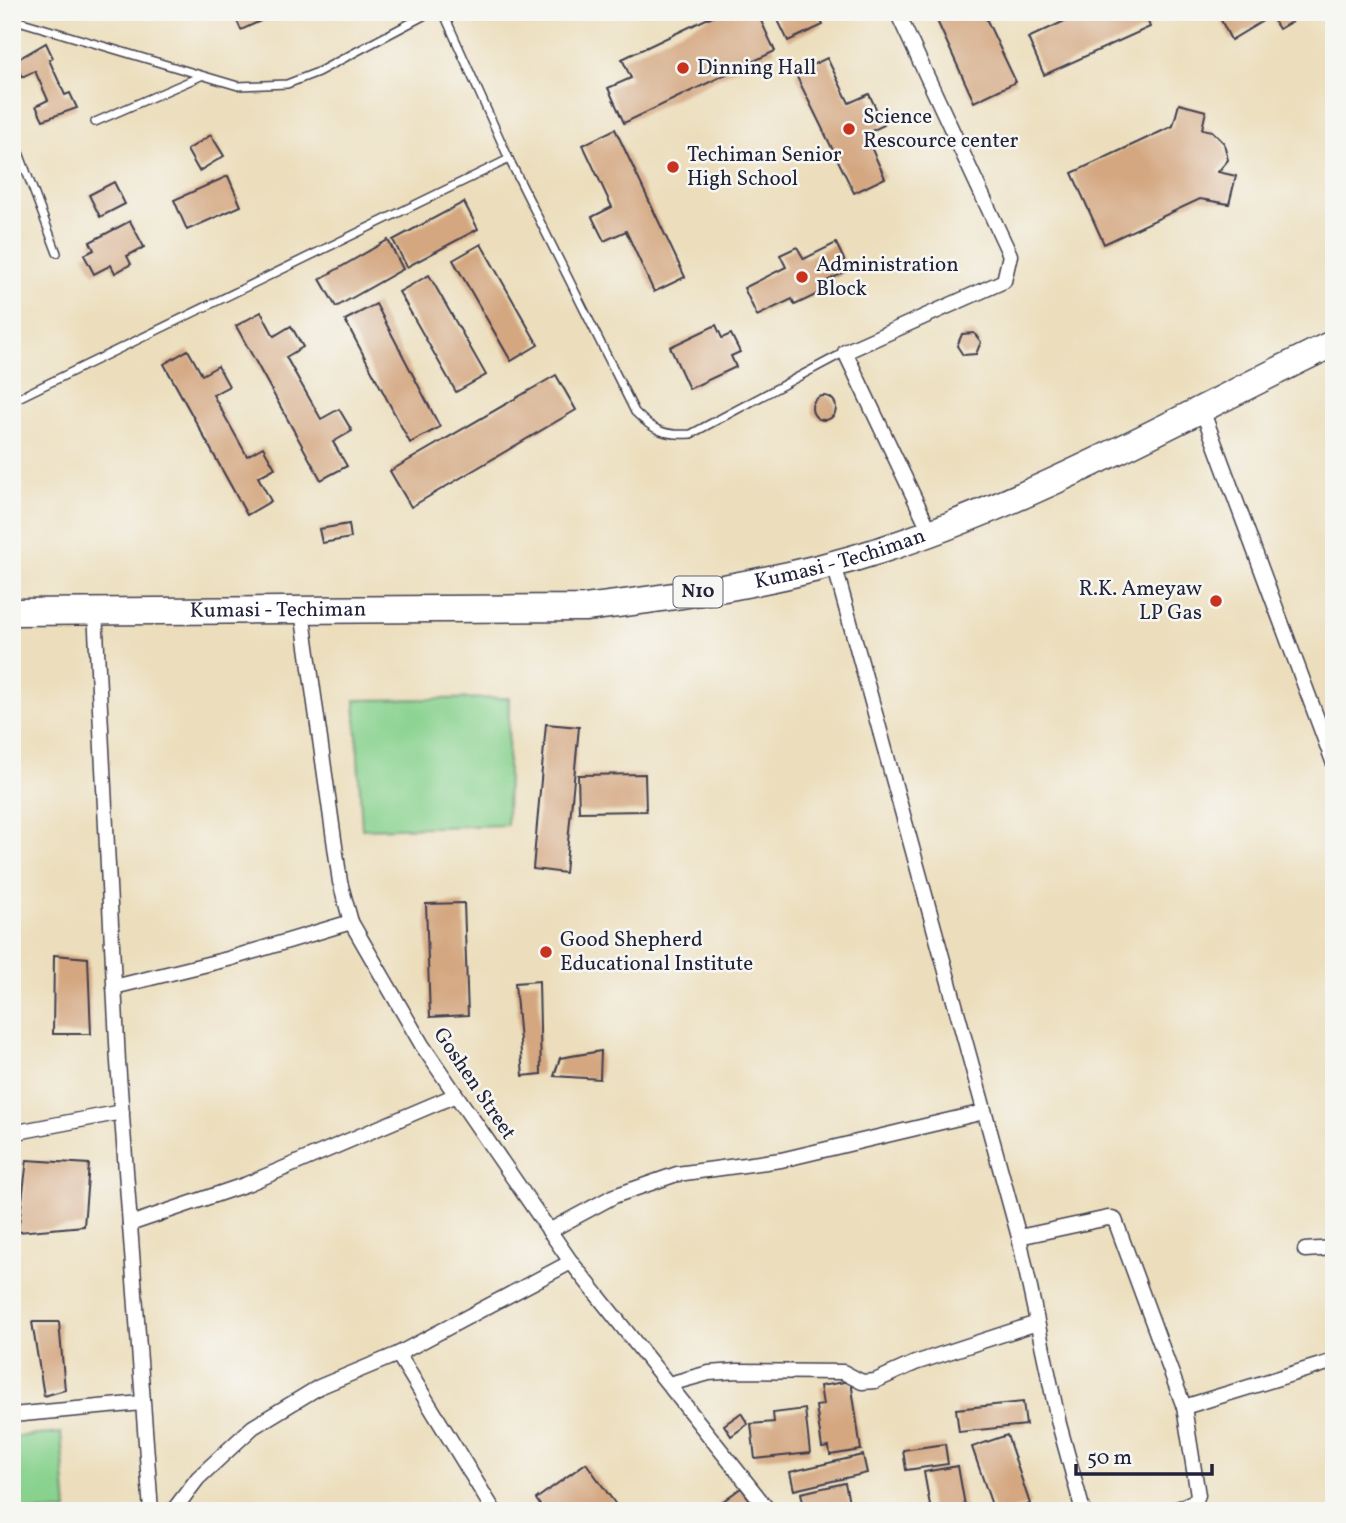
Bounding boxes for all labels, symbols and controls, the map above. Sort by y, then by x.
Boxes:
place label: Dinning Hall [697,54,816,83]
marker: Dinning Hall [675,60,691,76]
place label: Science Rescource center [863,103,1019,156]
marker: Science Rescource center [841,121,857,137]
place label: Techiman Senior High School [687,141,842,194]
marker: Techiman Senior High School [665,159,681,175]
place label: Administration Block [816,251,959,304]
marker: Administration Block [794,269,810,285]
street label: Kumasi - Techiman [752,521,929,596]
place label: R.K. Ameyaw LP Gas [1079,575,1202,628]
road number: N10 [674,576,722,608]
marker: R.K. Ameyaw LP Gas [1208,593,1224,609]
street label: Kumasi - Techiman [190,595,366,625]
place label: Good Shepherd Educational Institute [560,926,753,979]
marker: Good Shepherd Educational Institute [538,944,554,960]
street label: Goshen Street [426,1022,522,1146]
scale bar [1076,1432,1213,1476]
text: 50 m [1087,1444,1132,1473]

